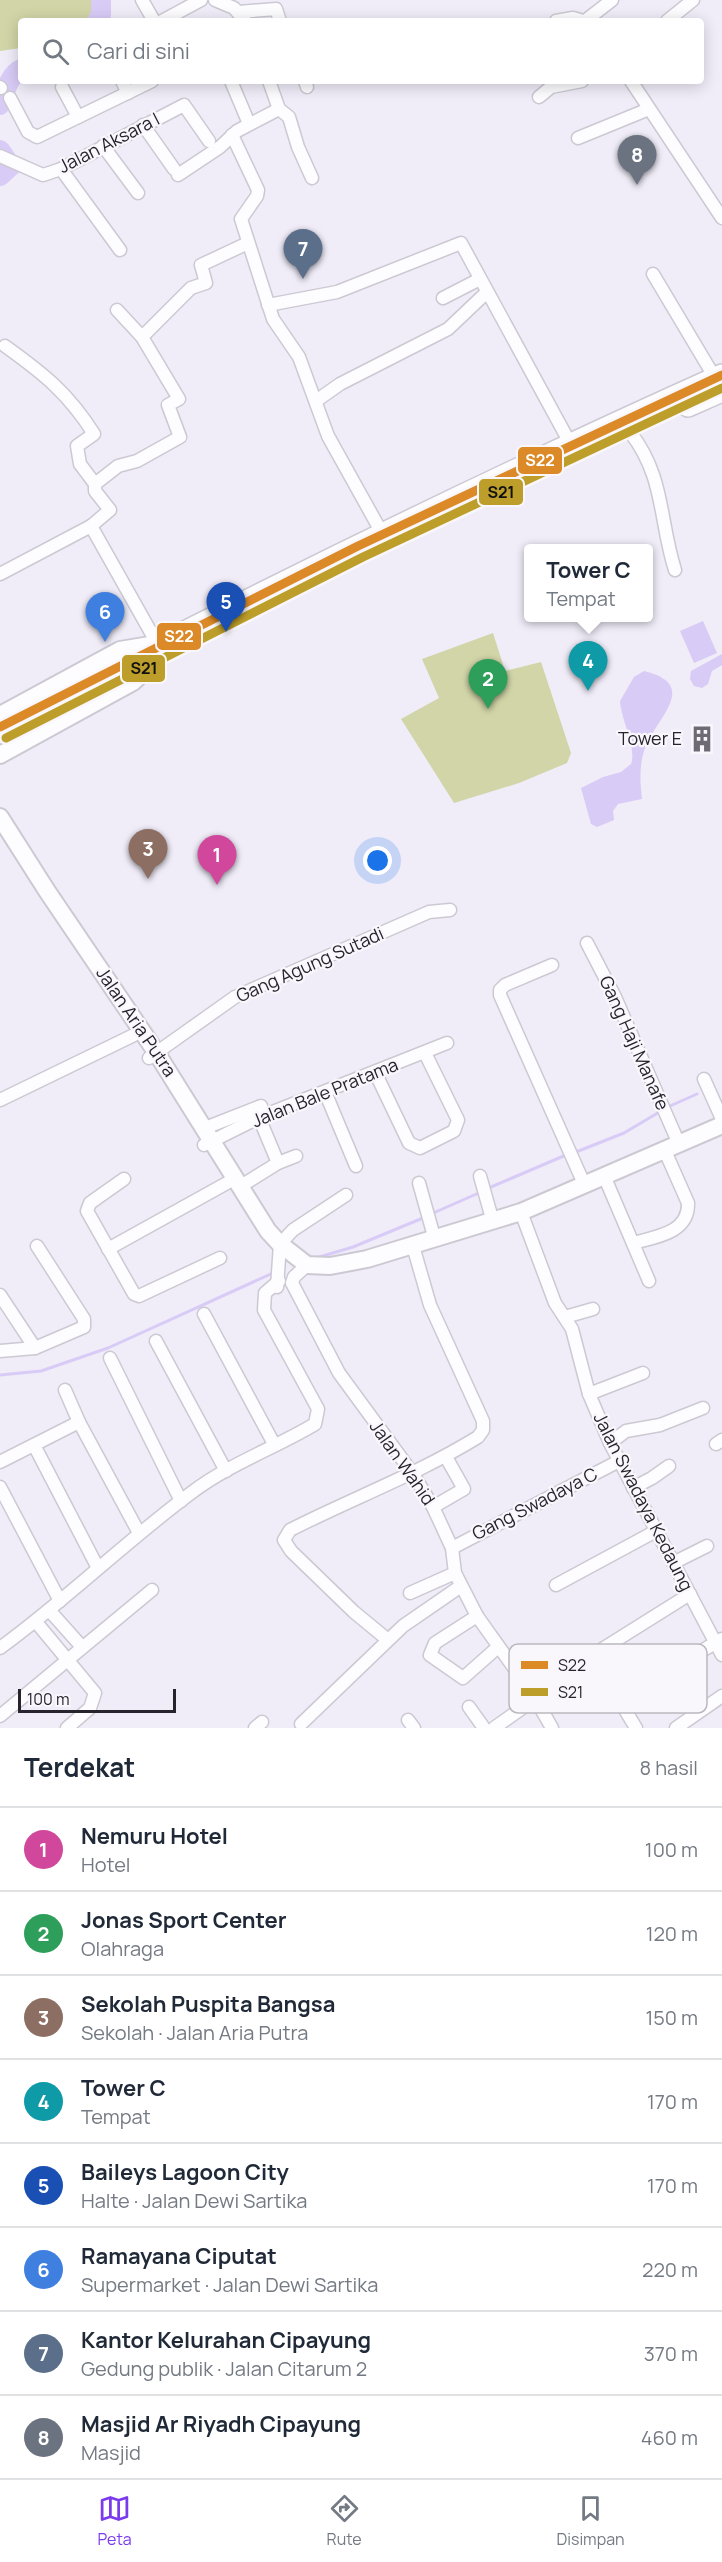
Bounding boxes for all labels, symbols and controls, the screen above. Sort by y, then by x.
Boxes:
search box [18,18,704,84]
icon: search [39,35,72,68]
text: Cari di sini [87,36,190,66]
street label: Jalan Aksara I [54,106,163,178]
pin: 8 [618,136,656,185]
pin: 7 [284,230,322,279]
line badge: S22 [517,446,563,475]
text: S22 [525,449,555,471]
line badge: S21 [478,478,524,506]
text: S21 [487,481,515,503]
popup [524,544,653,622]
text: Tower C [546,555,631,585]
pin: 5 [206,582,246,632]
text: Tempat [546,585,616,612]
pin: 6 [86,592,124,642]
line badge: S22 [156,622,202,651]
text: S22 [164,625,194,647]
pin: 4 [568,642,608,691]
line badge: S21 [121,654,166,683]
text: S21 [130,657,158,679]
pin: 2 [468,660,508,709]
building icon: Tower E [687,724,717,754]
place label: Tower E [618,726,682,750]
pin: 3 [128,830,168,879]
pin: 1 [198,836,236,885]
your location [363,846,392,875]
street label: Gang Agung Sutadi [232,921,387,1007]
street label: Jalan Aria Putra [91,962,182,1081]
street label: Gang Haji Manafe [595,972,675,1114]
street label: Jalan Bale Pratama [248,1052,401,1132]
street label: Jalan Swadaya Kedaung [588,1408,699,1595]
street label: Jalan Wahid [365,1415,441,1510]
street label: Gang Swadaya C [468,1461,601,1545]
legend [509,1644,707,1713]
text: S22 [558,1654,586,1676]
text: S21 [558,1681,583,1703]
scale bar [18,1686,176,1714]
text: 100 m [27,1688,70,1710]
text: Terdekat [24,1749,135,1785]
text: 8 hasil [640,1754,698,1781]
text: Nemuru Hotel [81,1821,228,1851]
text: 1 [39,1836,48,1863]
text: 100 m [645,1836,698,1863]
text: Hotel [81,1851,131,1878]
text: Jonas Sport Center [81,1905,287,1935]
text: 2 [38,1920,49,1947]
text: 120 m [646,1920,698,1947]
text: Olahraga [81,1935,164,1962]
text: Sekolah Puspita Bangsa [81,1989,335,2019]
text: 3 [38,2004,49,2031]
text: 150 m [645,2004,698,2031]
text: Sekolah · Jalan Aria Putra [81,2019,308,2046]
text: Tower C [81,2073,166,2103]
text: 4 [37,2088,50,2115]
text: 170 m [647,2088,698,2115]
text: Tempat [81,2103,151,2130]
text: Baileys Lagoon City [81,2157,289,2187]
text: 5 [38,2172,49,2199]
text: 170 m [647,2172,698,2199]
text: Halte · Jalan Dewi Sartika [81,2187,307,2214]
text: Ramayana Ciputat [81,2241,277,2271]
text: 6 [37,2256,50,2283]
text: 220 m [642,2256,698,2283]
text: Supermarket · Jalan Dewi Sartika [81,2271,378,2298]
text: Kantor Kelurahan Cipayung [81,2325,371,2355]
text: 7 [38,2340,49,2367]
text: 370 m [644,2340,698,2367]
text: Gedung publik · Jalan Citarum 2 [81,2355,367,2382]
text: Masjid Ar Riyadh Cipayung [81,2409,361,2439]
text: 8 [37,2424,50,2451]
text: 460 m [641,2424,698,2451]
text: Masjid [81,2439,141,2466]
tab: Peta [97,2492,132,2550]
tab: Rute [327,2492,362,2550]
tab: Disimpan [557,2492,625,2550]

